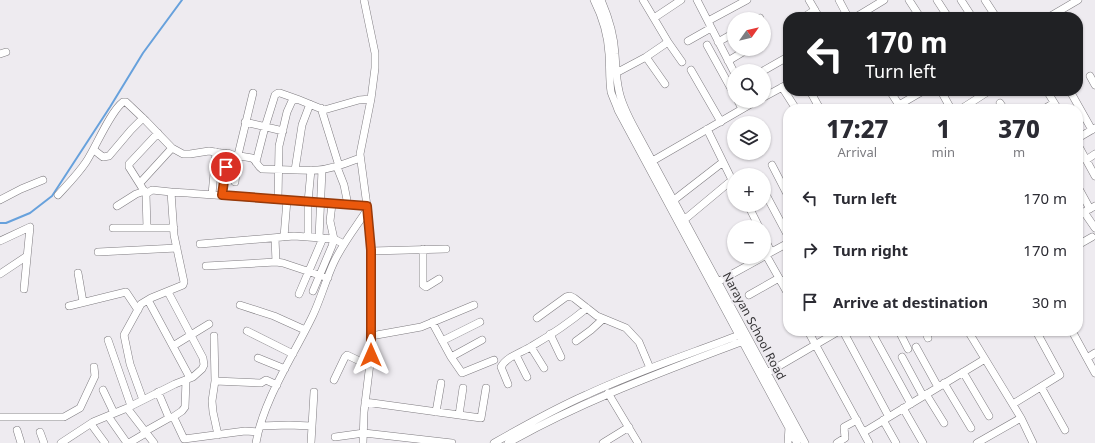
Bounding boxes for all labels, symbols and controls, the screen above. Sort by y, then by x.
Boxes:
north arrow [727,12,771,56]
map controls [727,12,771,264]
text: 170 m [865,23,948,61]
icon: left [799,28,851,80]
text: Turn left [865,59,936,83]
button: search [727,64,771,108]
text: 17:27 [826,112,888,145]
text: 1 [936,112,950,145]
text: 370 [998,112,1040,145]
button: layers [727,116,771,160]
text: Arrival [837,143,877,161]
text: min [932,143,955,161]
text: m [1013,143,1025,161]
pin [209,150,243,184]
icon: arrive [215,156,237,178]
button: + [727,168,771,212]
icon: left [799,187,821,209]
text: Turn left [833,188,897,208]
text: 170 m [1023,188,1067,208]
button: − [727,220,771,264]
icon: right [799,239,821,261]
text: Turn right [833,240,908,260]
text: 170 m [1023,240,1067,260]
street label: Narayan School Road [719,269,790,383]
icon: arrive [799,291,821,313]
text: Arrive at destination [833,292,988,312]
text: 30 m [1032,292,1067,312]
position arrow [350,334,392,376]

